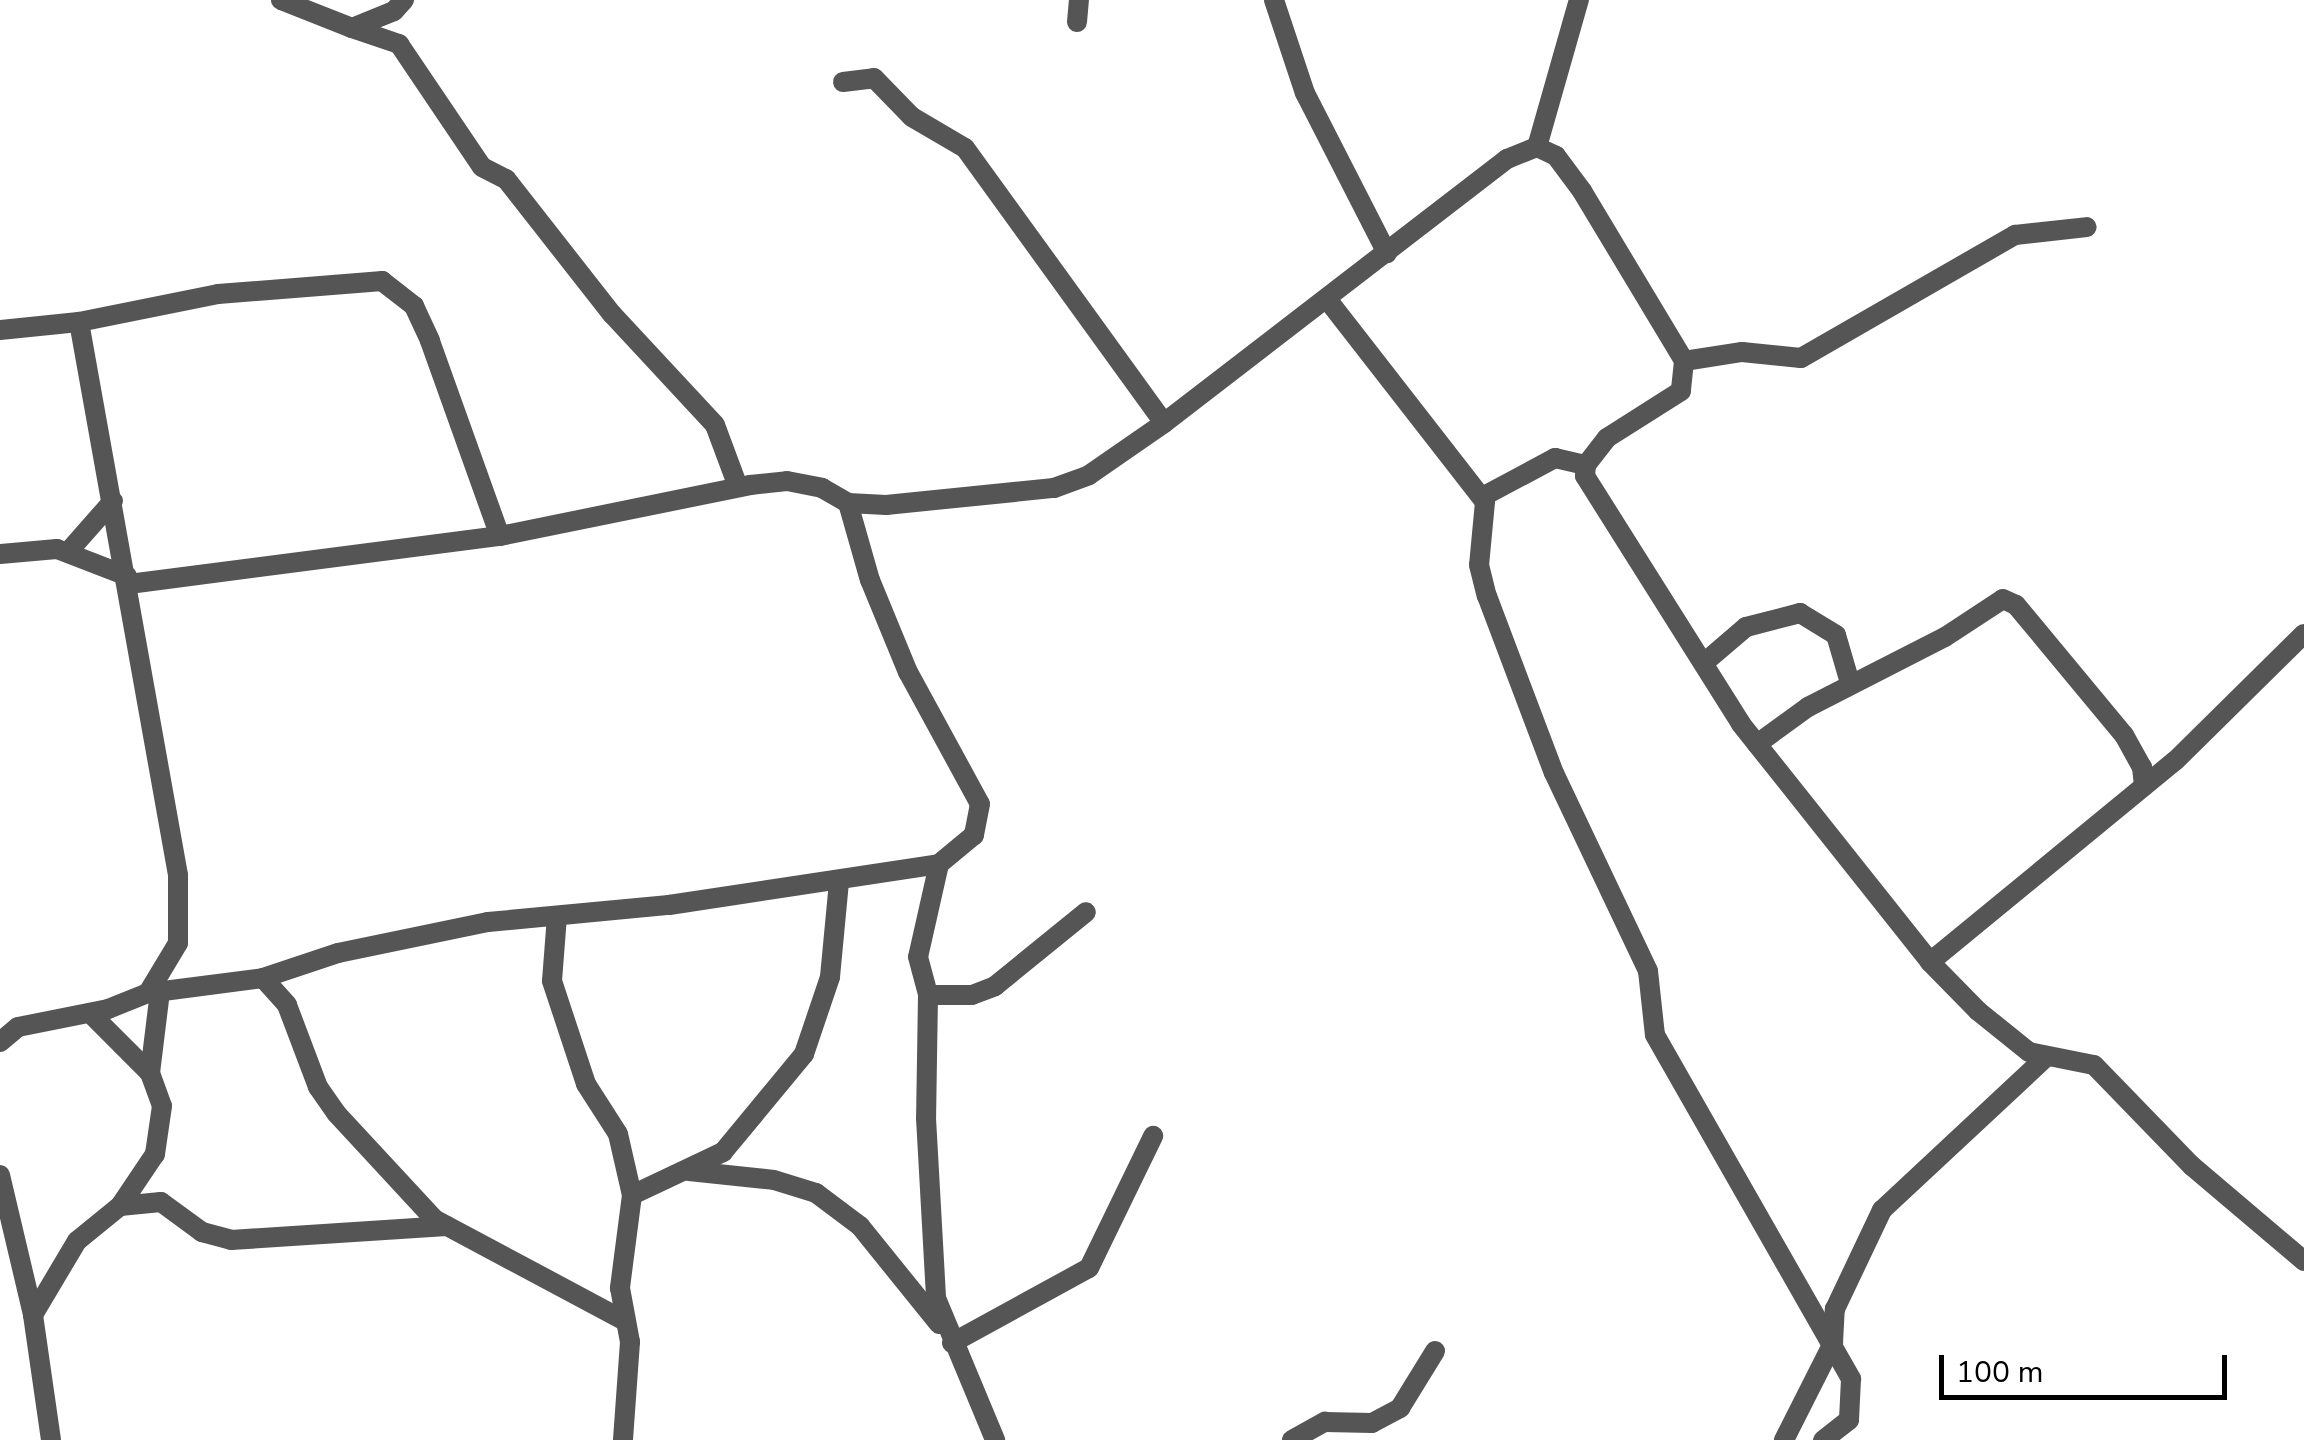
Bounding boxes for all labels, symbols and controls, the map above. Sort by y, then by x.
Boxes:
scale bar [1944,1335,2232,1397]
text: 100 m [1956,1352,2043,1393]

